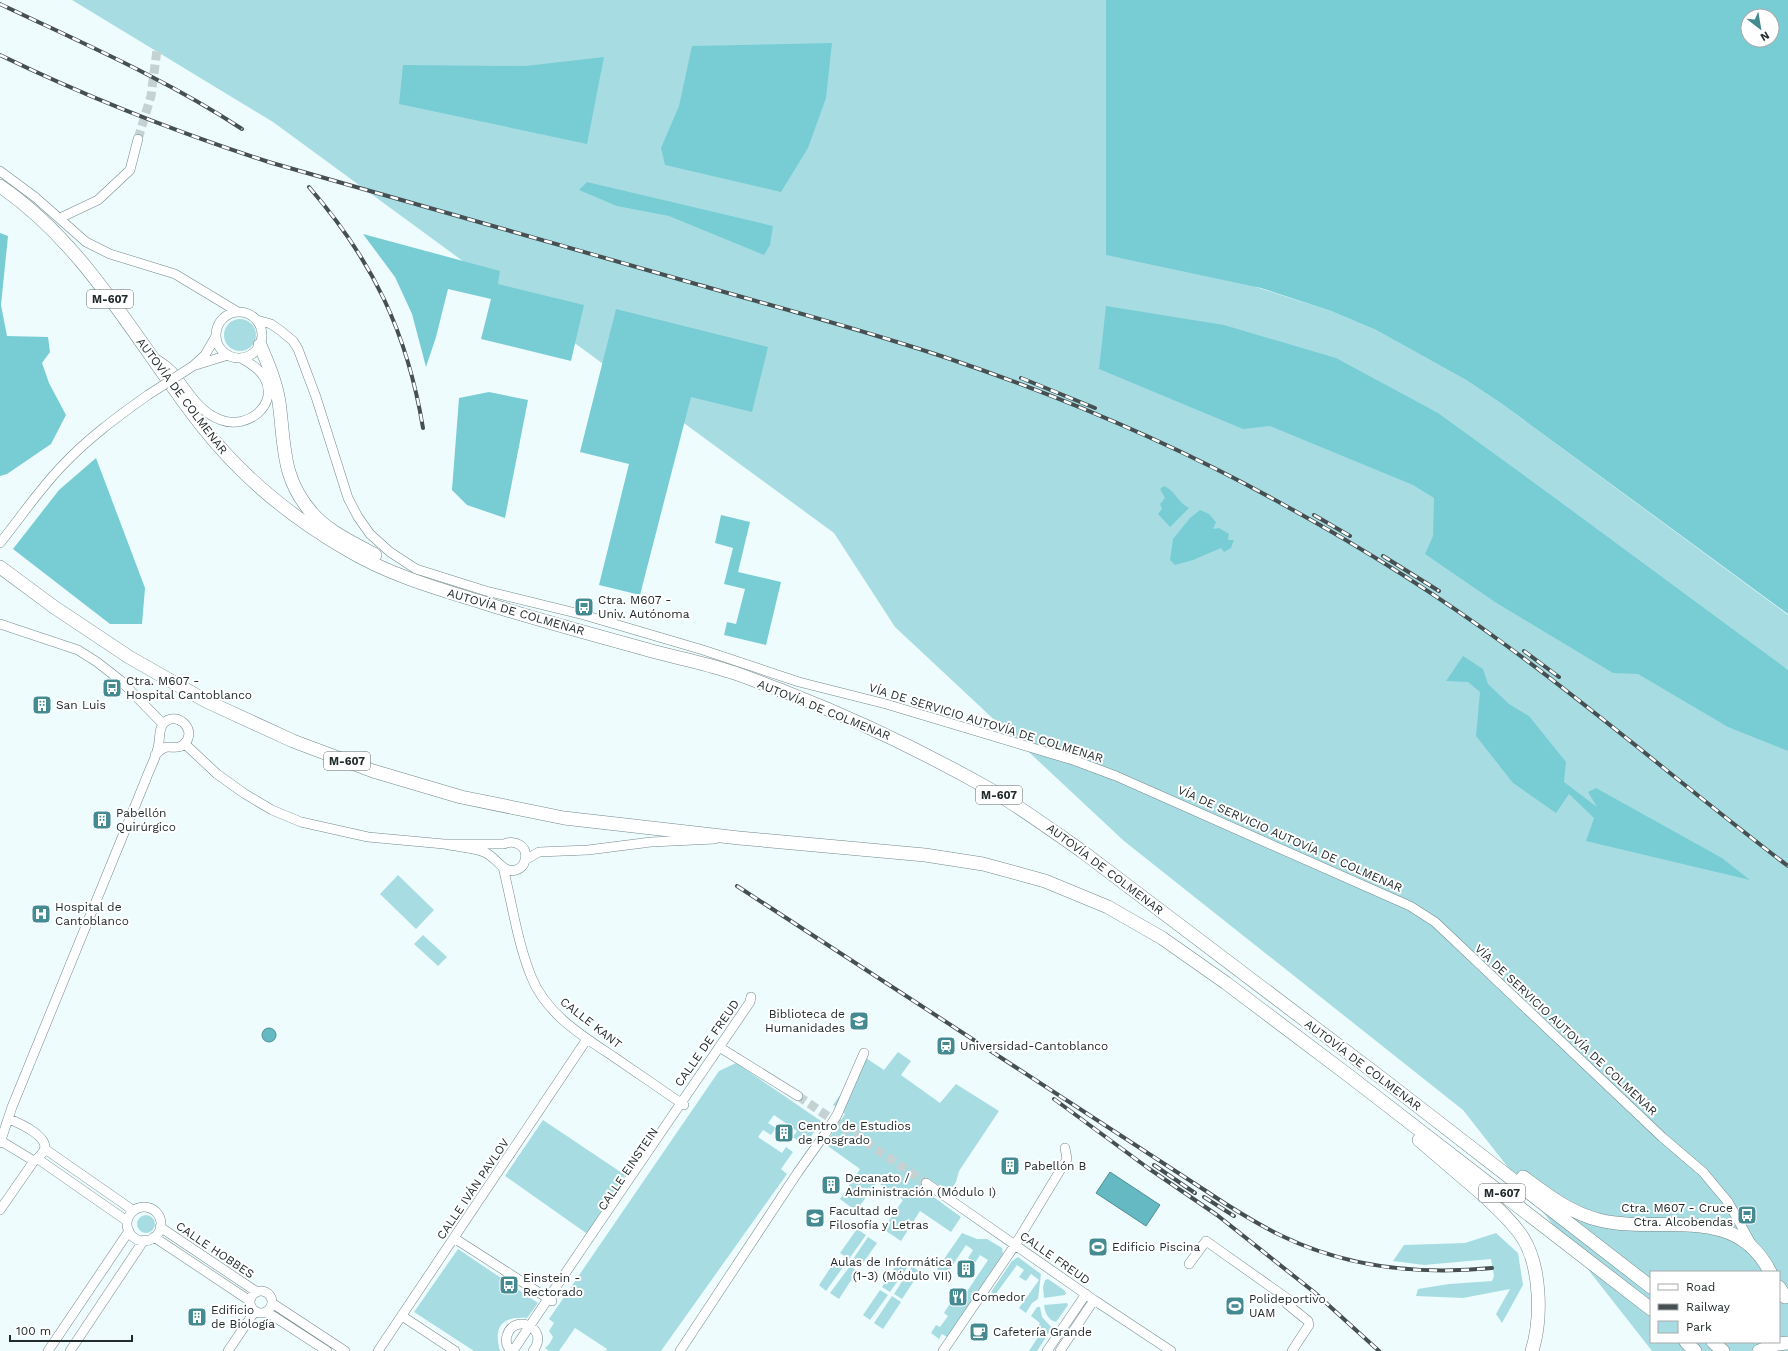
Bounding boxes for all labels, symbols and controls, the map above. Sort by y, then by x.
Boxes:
north arrow [1740,8,1780,48]
text: N [1758,28,1772,44]
road number: M-607 [87,290,133,308]
street label: AUTOVÍA DE COLMENAR [134,335,230,457]
street label: AUTOVÍA DE COLMENAR [446,586,586,638]
place label: Ctra. M607 - Univ. Autónoma [598,593,690,621]
bus stop icon: Ctra. M607 - Univ. Autónoma [573,596,595,618]
place label: Ctra. M607 - Hospital Cantoblanco [126,674,252,702]
bus stop icon: Ctra. M607 - Hospital Cantoblanco [101,677,123,699]
street label: AUTOVÍA DE COLMENAR [755,677,893,743]
street label: VÍA DE SERVICIO AUTOVÍA DE COLMENAR [867,681,1105,765]
building icon: San Luis [31,694,53,716]
place label: San Luis [56,698,106,712]
road number: M-607 [324,752,370,770]
street label: VÍA DE SERVICIO AUTOVÍA DE COLMENAR [1176,783,1404,895]
road number: M-607 [976,786,1022,804]
place label: Pabellón Quirúrgico [116,806,176,834]
building icon: Pabellón Quirúrgico [91,809,113,831]
street label: AUTOVÍA DE COLMENAR [1044,821,1166,917]
place label: Hospital de Cantoblanco [55,900,129,928]
hospital icon: Hospital de Cantoblanco [30,903,52,925]
street label: VÍA DE SERVICIO AUTOVÍA DE COLMENAR [1472,942,1660,1118]
street label: CALLE KANT [557,995,625,1051]
street label: CALLE DE FREUD [672,997,742,1089]
place label: Biblioteca de Humanidades [765,1007,845,1035]
school or university icon: Biblioteca de Humanidades [848,1010,870,1032]
street label: AUTOVÍA DE COLMENAR [1302,1017,1424,1113]
station icon: Universidad-Cantoblanco [935,1035,957,1057]
place label: Universidad-Cantoblanco [960,1039,1108,1053]
place label: Centro de Estudios de Posgrado [798,1119,911,1147]
building icon: Centro de Estudios de Posgrado [773,1122,795,1144]
street label: CALLE EINSTEIN [595,1125,661,1213]
street label: CALLE IVÁN PAVLOV [434,1136,512,1242]
building icon: Pabellón B [999,1155,1021,1177]
place label: Pabellón B [1024,1159,1087,1173]
place label: Decanato / Administración (Módulo I) [845,1171,996,1199]
building icon: Decanato / Administración (Módulo I) [820,1174,842,1196]
road number: M-607 [1479,1184,1525,1202]
place label: Ctra. M607 - Cruce Ctra. Alcobendas [1621,1201,1733,1229]
place label: Facultad de Filosofía y Letras [829,1204,929,1232]
bus stop icon: Ctra. M607 - Cruce Ctra. Alcobendas [1736,1204,1758,1226]
school or university icon: Facultad de Filosofía y Letras [804,1207,826,1229]
street label: CALLE HOBBES [173,1219,257,1281]
street label: CALLE FREUD [1017,1229,1093,1287]
sports icon: Edificio Piscina [1087,1236,1109,1258]
place label: Edificio Piscina [1112,1240,1200,1254]
place label: Aulas de Informática (1-3) (Módulo VII) [830,1255,952,1283]
building icon: Aulas de Informática (1-3) (Módulo VII) [955,1258,977,1280]
place label: Einstein - Rectorado [523,1271,583,1299]
legend [1650,1271,1780,1343]
bus stop icon: Einstein - Rectorado [498,1274,520,1296]
text: Road [1686,1280,1715,1294]
restaurant icon: Comedor [947,1286,969,1308]
place label: Comedor [972,1290,1026,1304]
place label: Polideportivo UAM [1249,1292,1326,1320]
sports icon: Polideportivo UAM [1224,1295,1246,1317]
text: Railway [1686,1300,1731,1314]
place label: Edificio de Biología [211,1303,275,1331]
building icon: Edificio de Biología [186,1306,208,1328]
scale bar [10,1317,132,1343]
text: Park [1686,1320,1712,1334]
cafe icon: Cafetería Grande [968,1321,990,1343]
text: 100 m [16,1324,51,1338]
place label: Cafetería Grande [993,1325,1092,1339]

